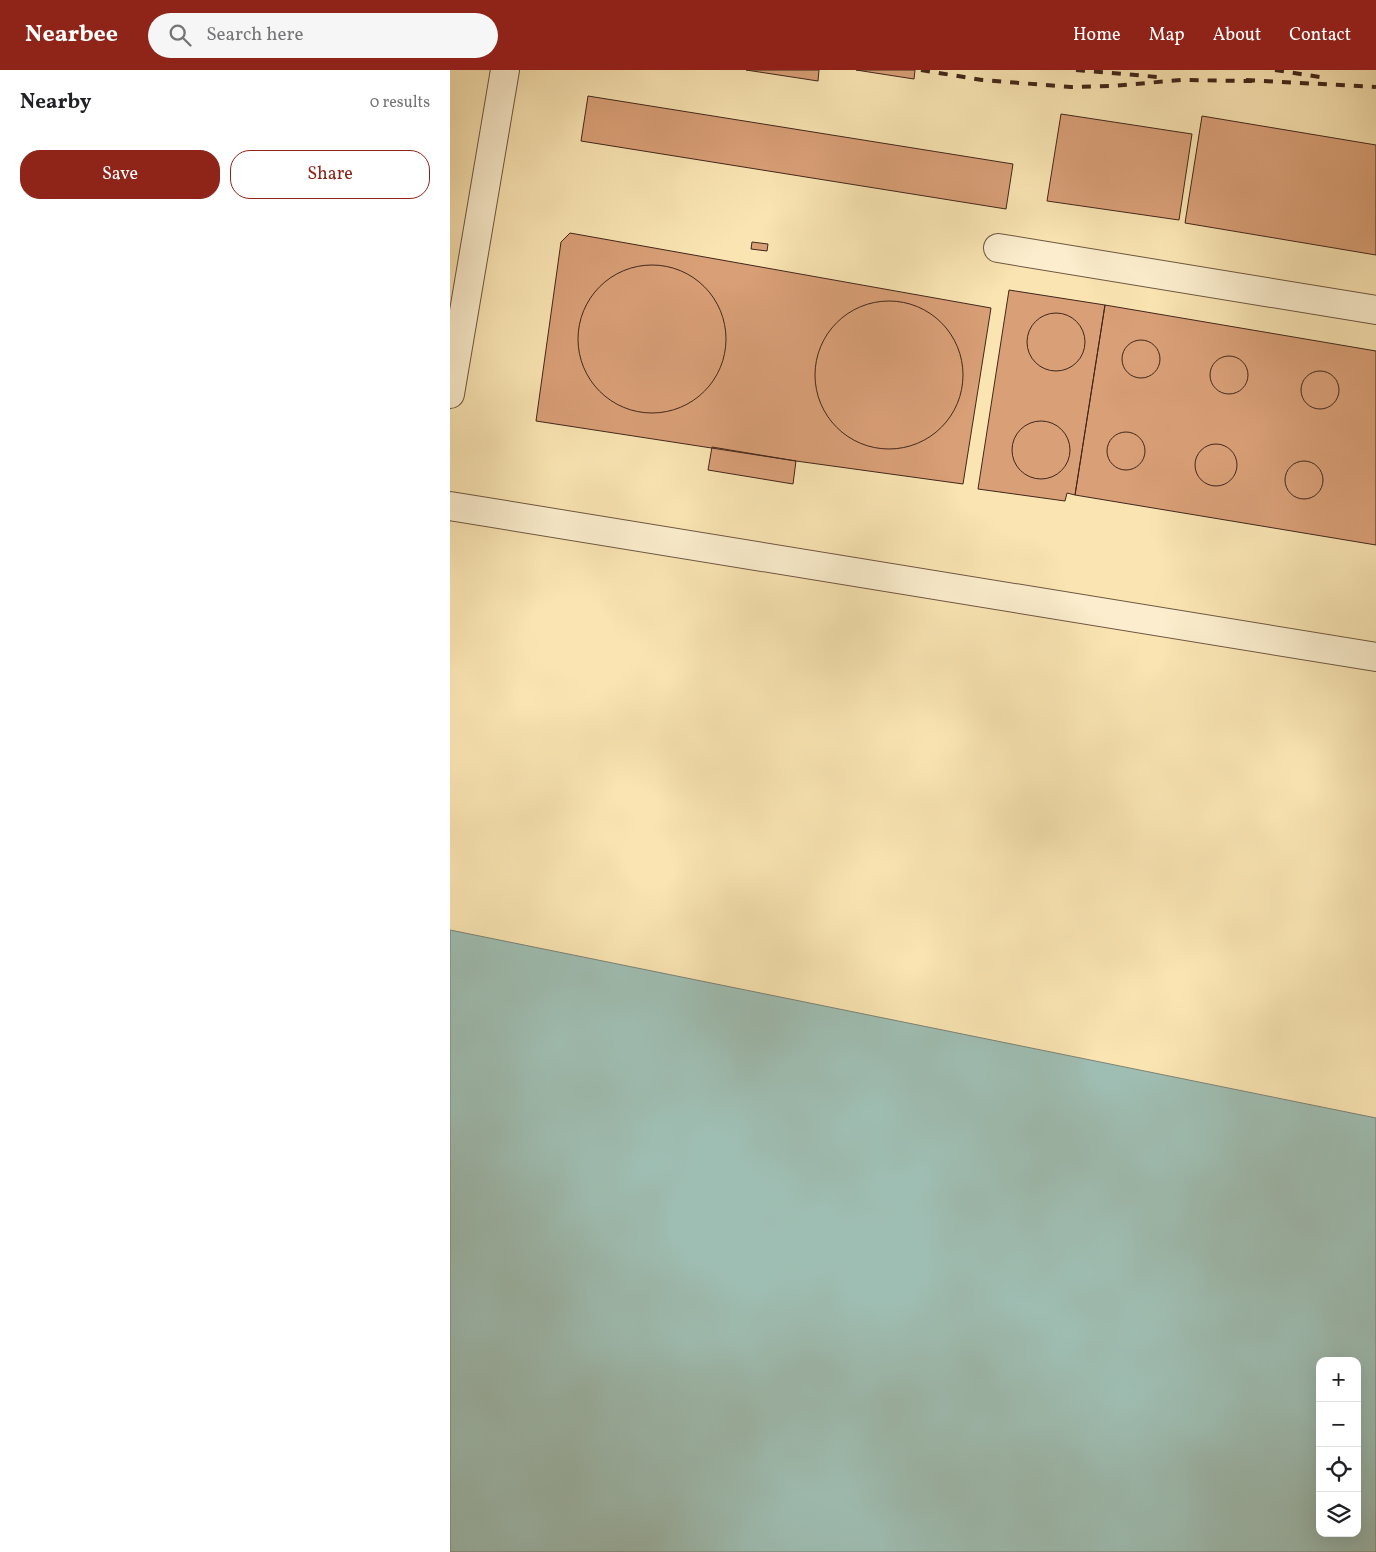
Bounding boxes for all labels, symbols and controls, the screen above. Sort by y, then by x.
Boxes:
search box [148,13,498,58]
text: Nearbee [25,18,118,52]
icon: search [166,21,194,49]
text: Search here [206,22,303,48]
text: Home [1073,23,1121,48]
text: Map [1149,23,1185,48]
text: About [1213,23,1261,48]
text: Contact [1289,23,1351,48]
text: Nearby [20,88,91,117]
text: 0 results [370,92,430,114]
button: Save [20,150,220,199]
button: Share [230,150,430,199]
map controls [1316,1357,1361,1537]
button: + [1316,1357,1361,1402]
button: − [1316,1402,1361,1447]
button: locate [1316,1447,1361,1492]
button: layers [1316,1492,1361,1537]

